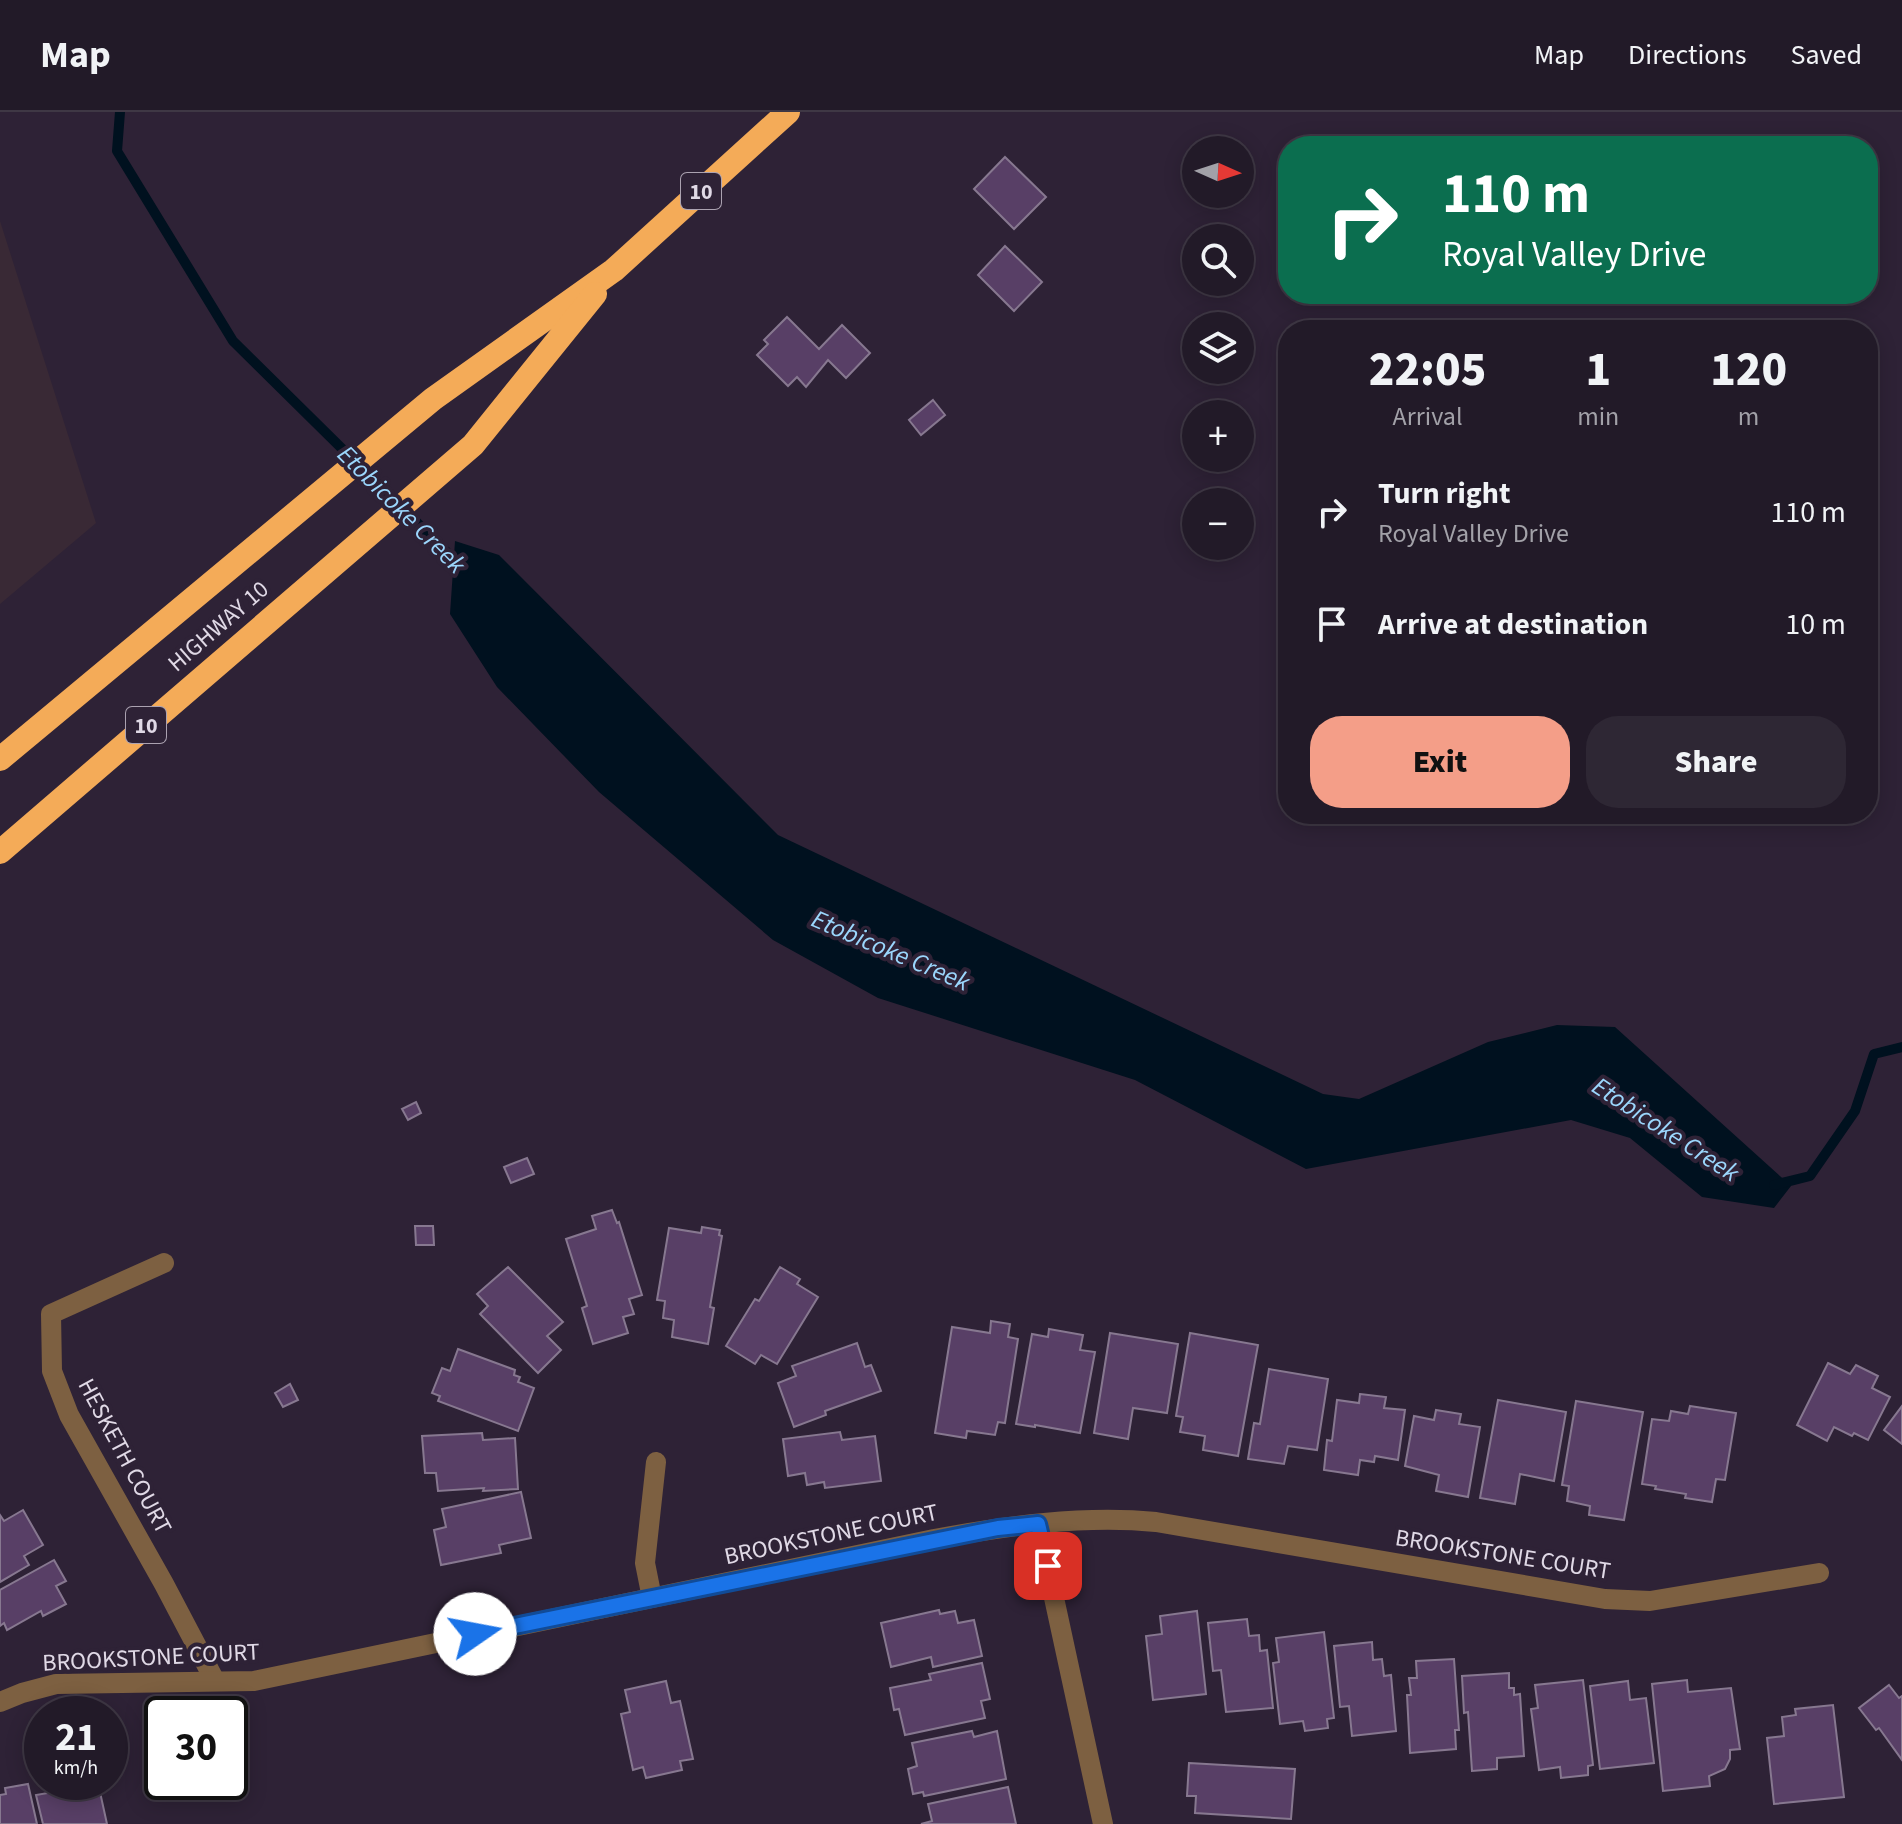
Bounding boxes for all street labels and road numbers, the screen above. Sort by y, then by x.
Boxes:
road number: 10 [681,173,721,209]
street label: HIGHWAY 10 [160,572,277,680]
road number: 10 [126,707,166,743]
street label: HESKETH COURT [69,1372,180,1540]
street label: BROOKSTONE COURT [721,1495,941,1574]
street label: BROOKSTONE COURT [1393,1520,1613,1589]
street label: BROOKSTONE COURT [42,1634,261,1681]

